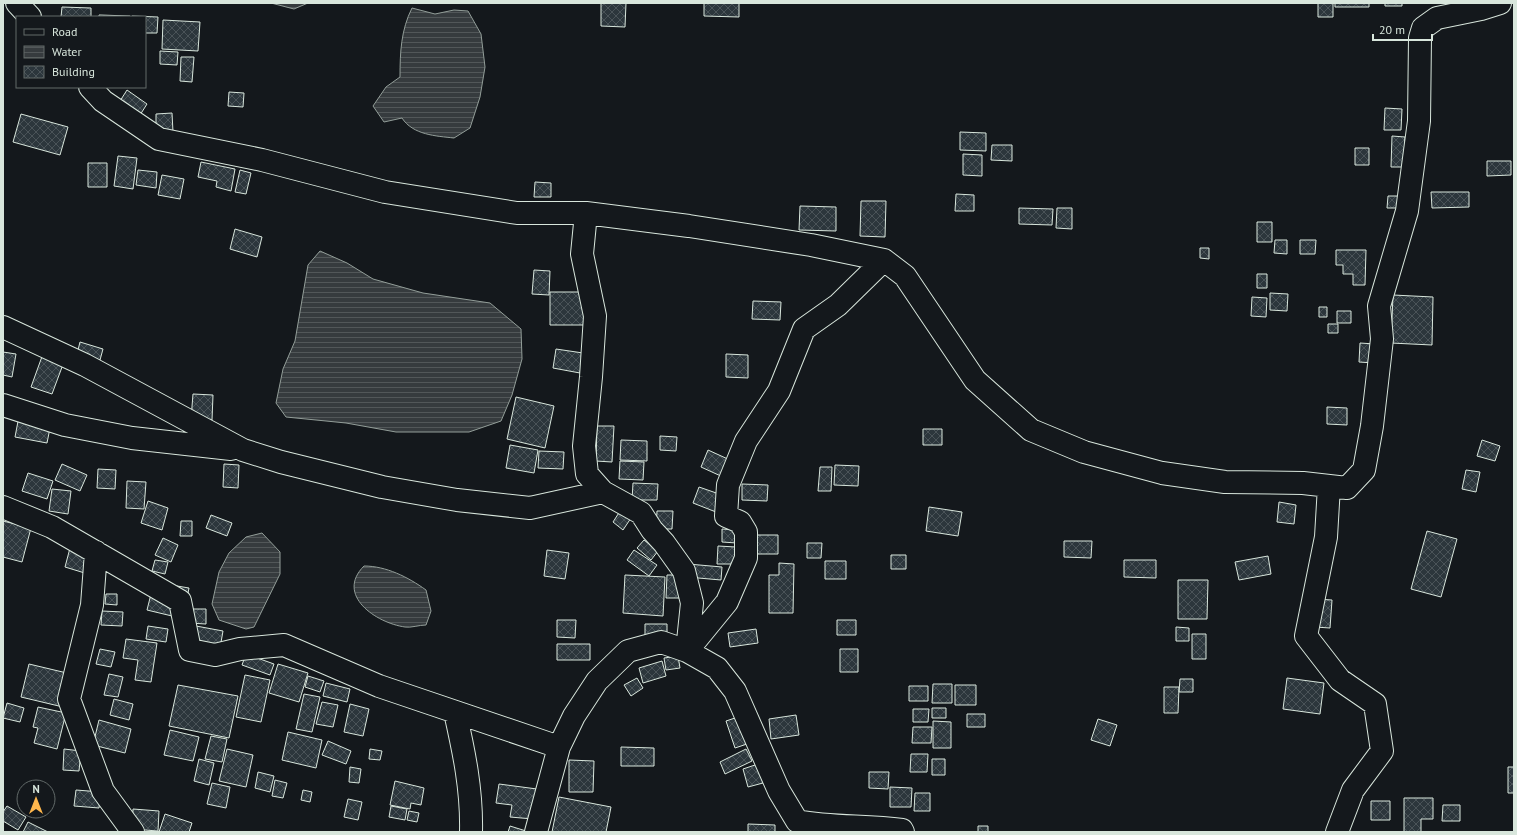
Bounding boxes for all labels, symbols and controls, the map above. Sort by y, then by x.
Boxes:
legend [16,16,146,88]
scale bar [1373,16,1432,42]
text: 20 m [1379,22,1405,37]
text: Road [52,24,77,39]
text: Water [52,44,82,59]
text: Building [52,64,95,79]
north arrow [16,779,56,819]
text: N [32,782,40,796]

